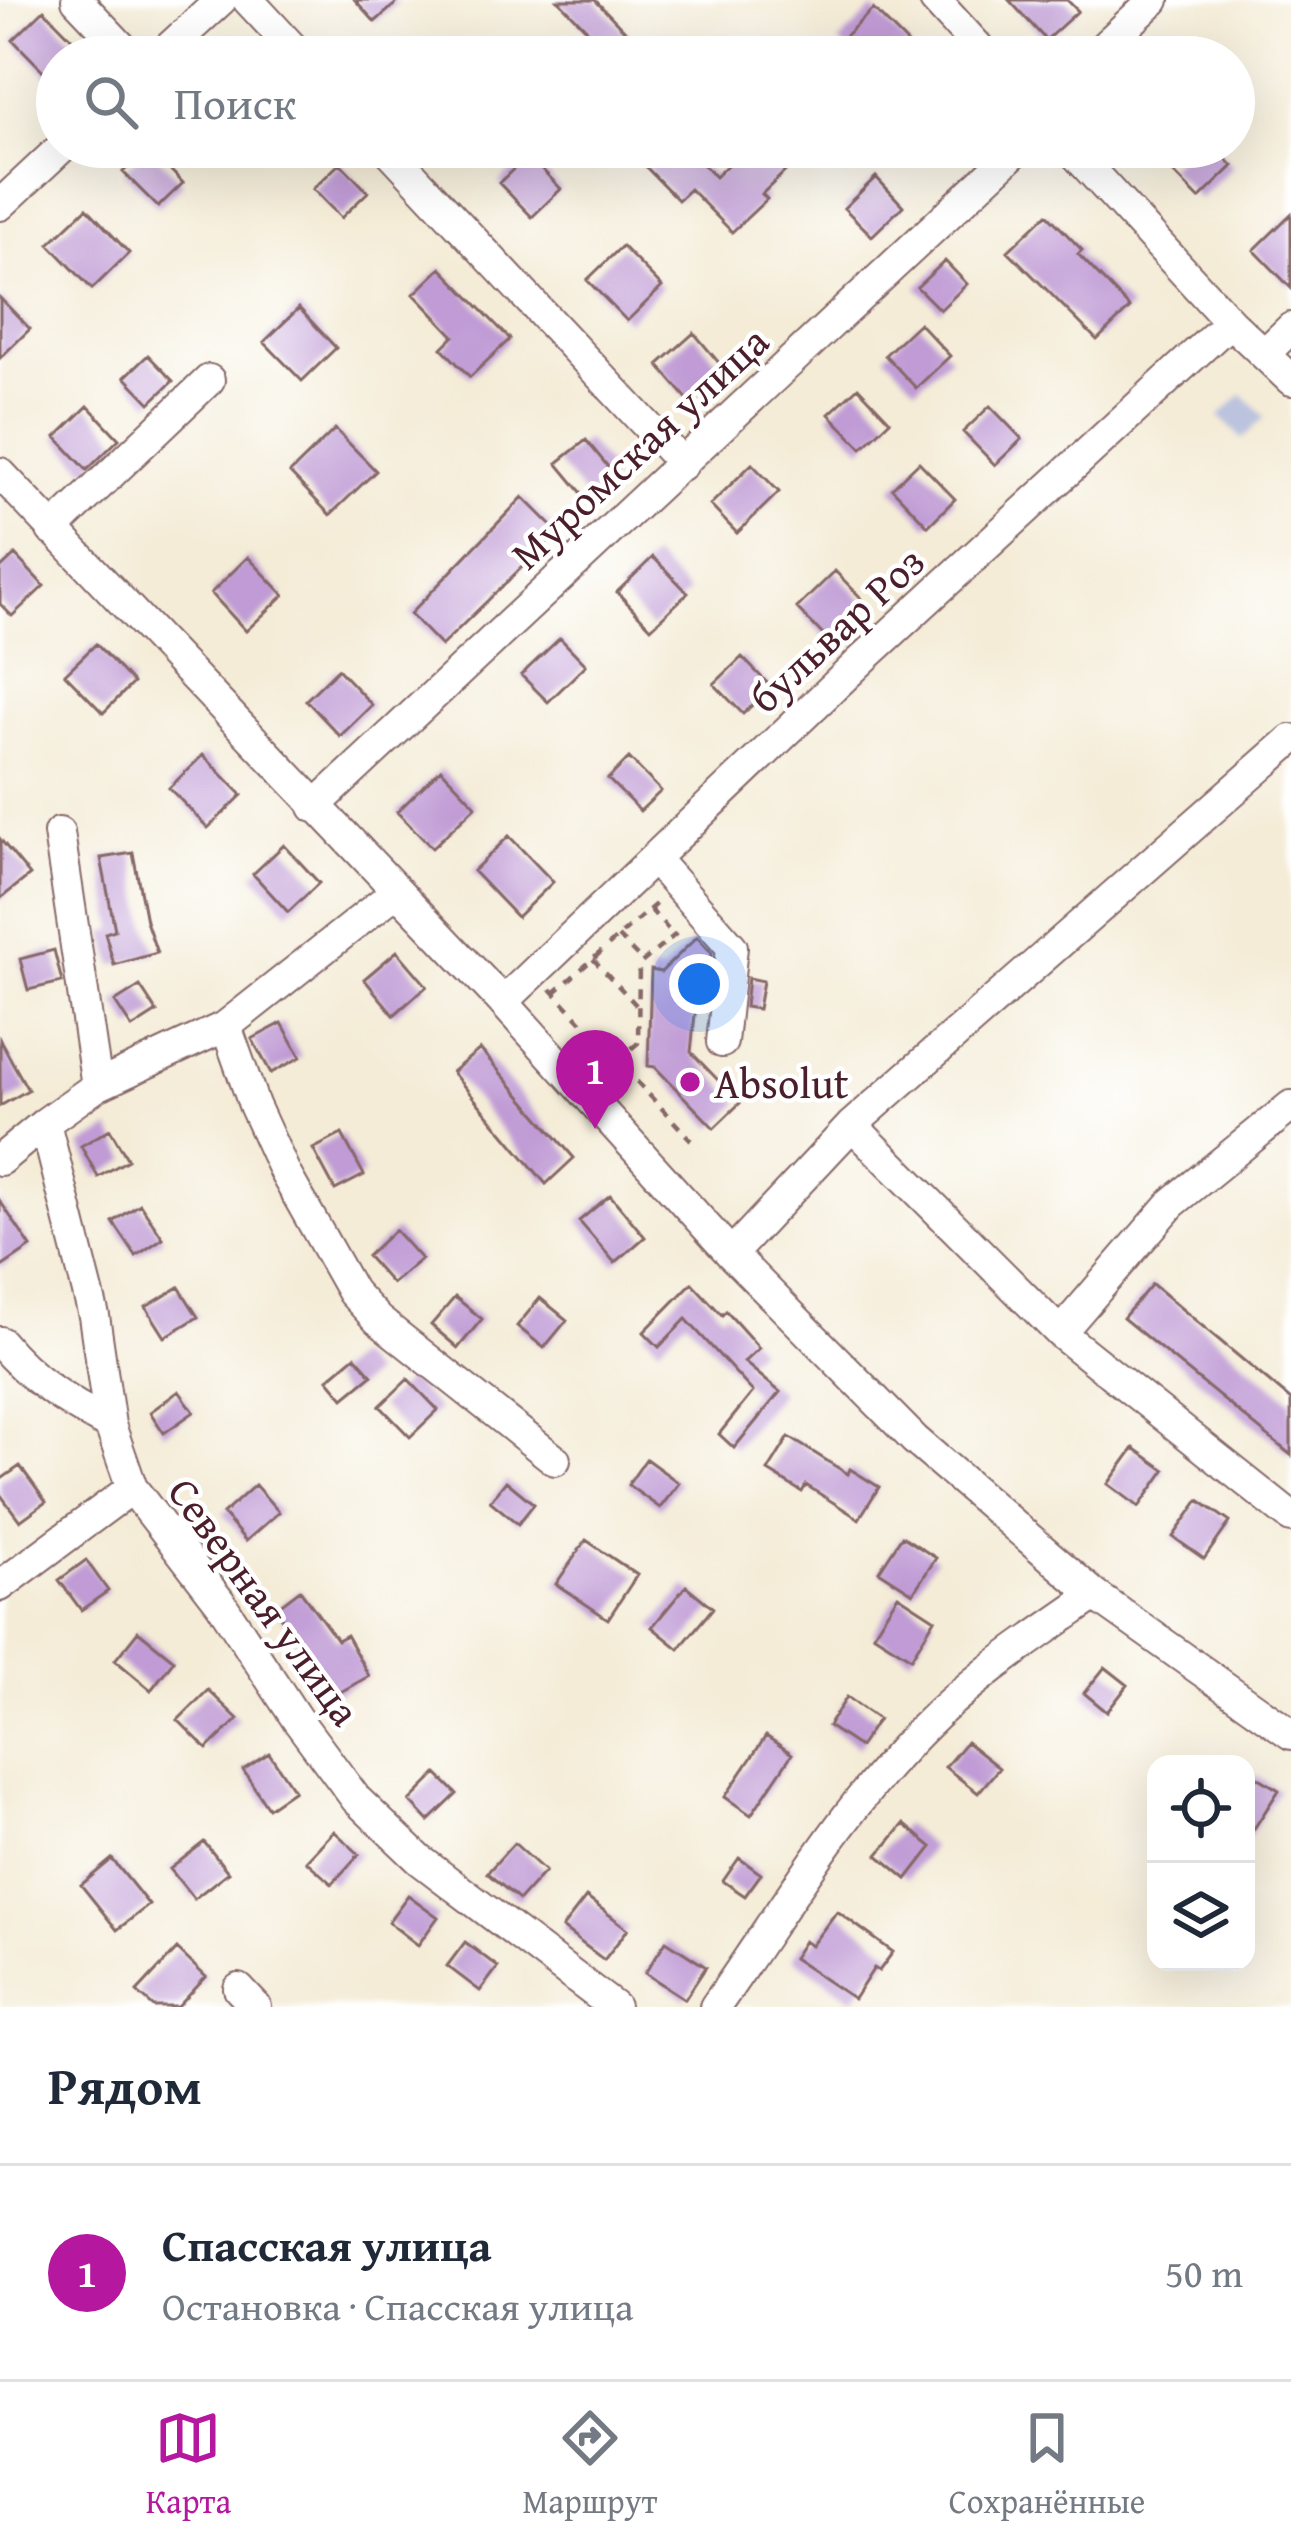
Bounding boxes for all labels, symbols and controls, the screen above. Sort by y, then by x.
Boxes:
search box [36,36,1255,168]
icon: search [78,69,144,135]
text: Поиск [174,70,296,135]
street label: Муромская улица [496,311,782,583]
street label: бульвар Роз [735,532,937,726]
your location [669,954,729,1014]
pin: 1 [556,1030,634,1129]
place label: Absolut [714,1052,849,1113]
marker: Absolut [677,1069,703,1095]
street label: Северная улица [154,1464,376,1738]
map controls [1147,1755,1255,1971]
button: locate [1147,1755,1255,1863]
button: layers [1147,1863,1255,1971]
text: Рядом [48,2048,202,2123]
text: Спасская улица [162,2212,492,2277]
text: 1 [77,2244,97,2301]
text: 50 m [1165,2244,1243,2301]
text: Остановка · Спасская улица [162,2277,633,2334]
tab: Карта [146,2405,231,2525]
tab: Маршрут [522,2405,657,2525]
tab: Сохранённые [949,2405,1145,2525]

